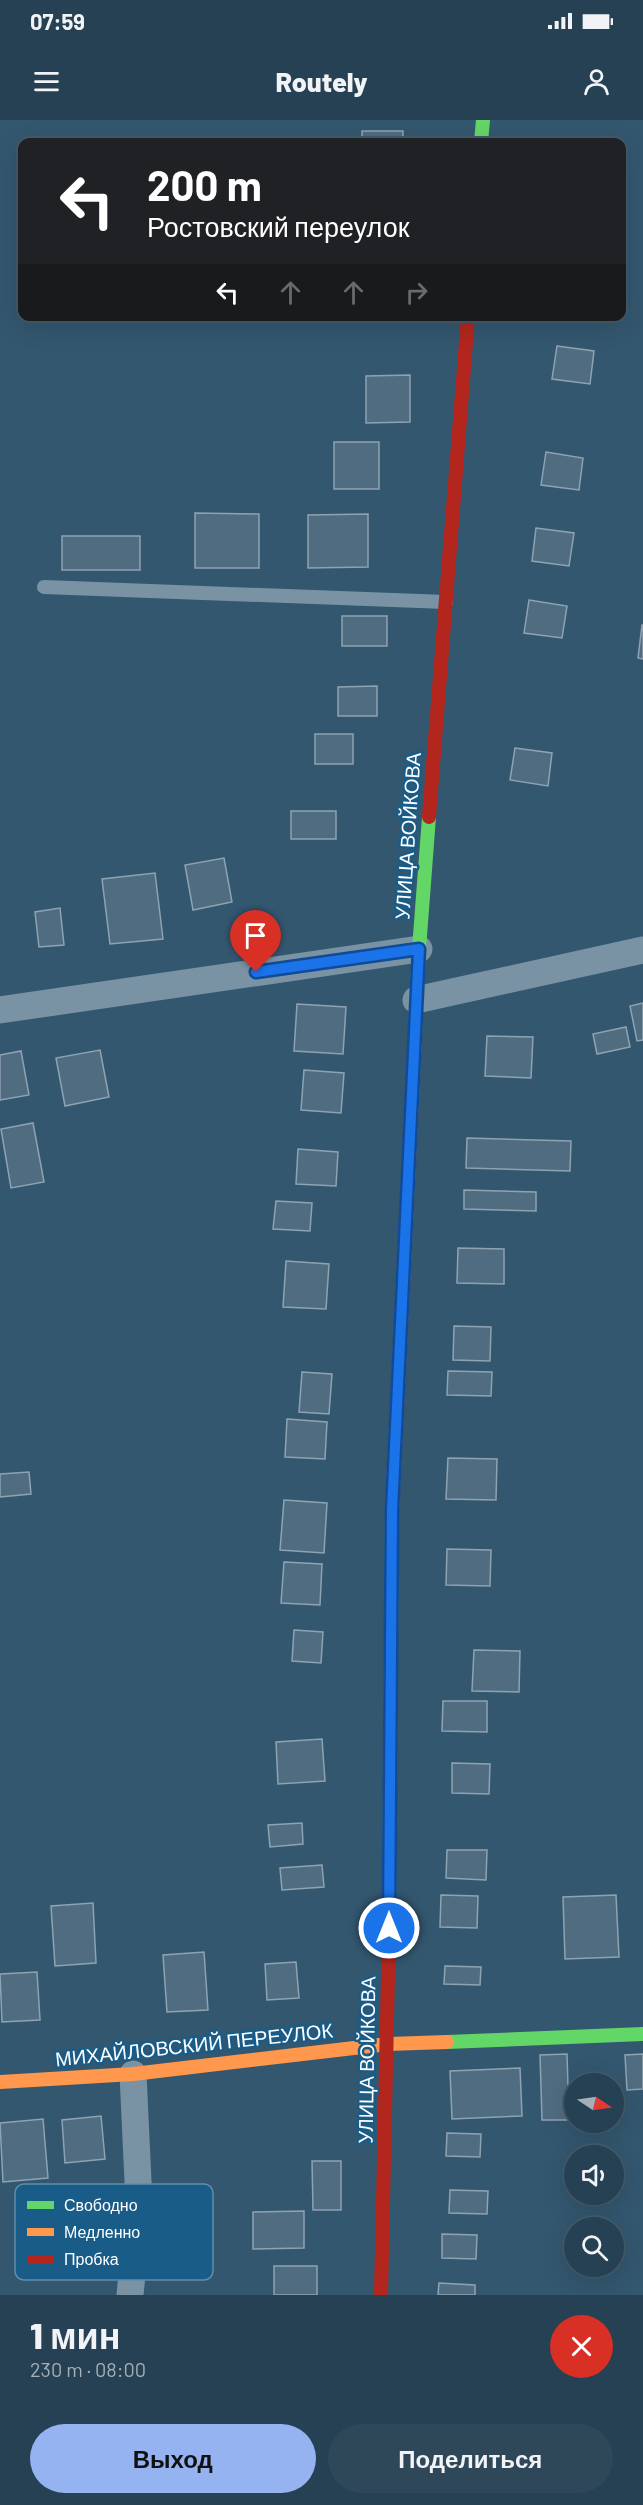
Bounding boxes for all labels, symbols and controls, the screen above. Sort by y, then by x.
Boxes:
text: 07:59 [30,8,85,34]
icon: menu [30,65,63,98]
text: Routely [275,65,368,97]
icon: person [580,65,613,98]
text: 200 m [147,159,262,209]
icon: left [48,162,126,240]
text: Ростовский переулок [147,210,410,242]
icon: left [211,276,244,309]
icon: ahead [274,276,307,309]
icon: ahead [337,276,370,309]
icon: right [400,276,433,309]
street label: УЛИЦА ВОЙКОВА [389,751,425,920]
pin [230,910,281,972]
icon: arrive [239,919,272,952]
position arrow [357,1896,421,1960]
street label: УЛИЦА ВОЙКОВА [353,1975,379,2144]
street label: МИХАЙЛОВСКИЙ ПЕРЕУЛОК [54,2017,334,2071]
north arrow [564,2073,624,2133]
map controls [564,2073,624,2277]
button: sound [564,2145,624,2205]
legend [15,2184,213,2280]
text: Свободно [64,2195,138,2214]
button: search [564,2217,624,2277]
text: Медленно [64,2222,140,2241]
text: Пробка [64,2249,119,2268]
text: 1 мин [30,2313,121,2356]
button: close [550,2315,613,2378]
text: 230 m · 08:00 [30,2357,146,2381]
button: Выход [30,2424,316,2493]
button: Поделиться [328,2424,613,2493]

